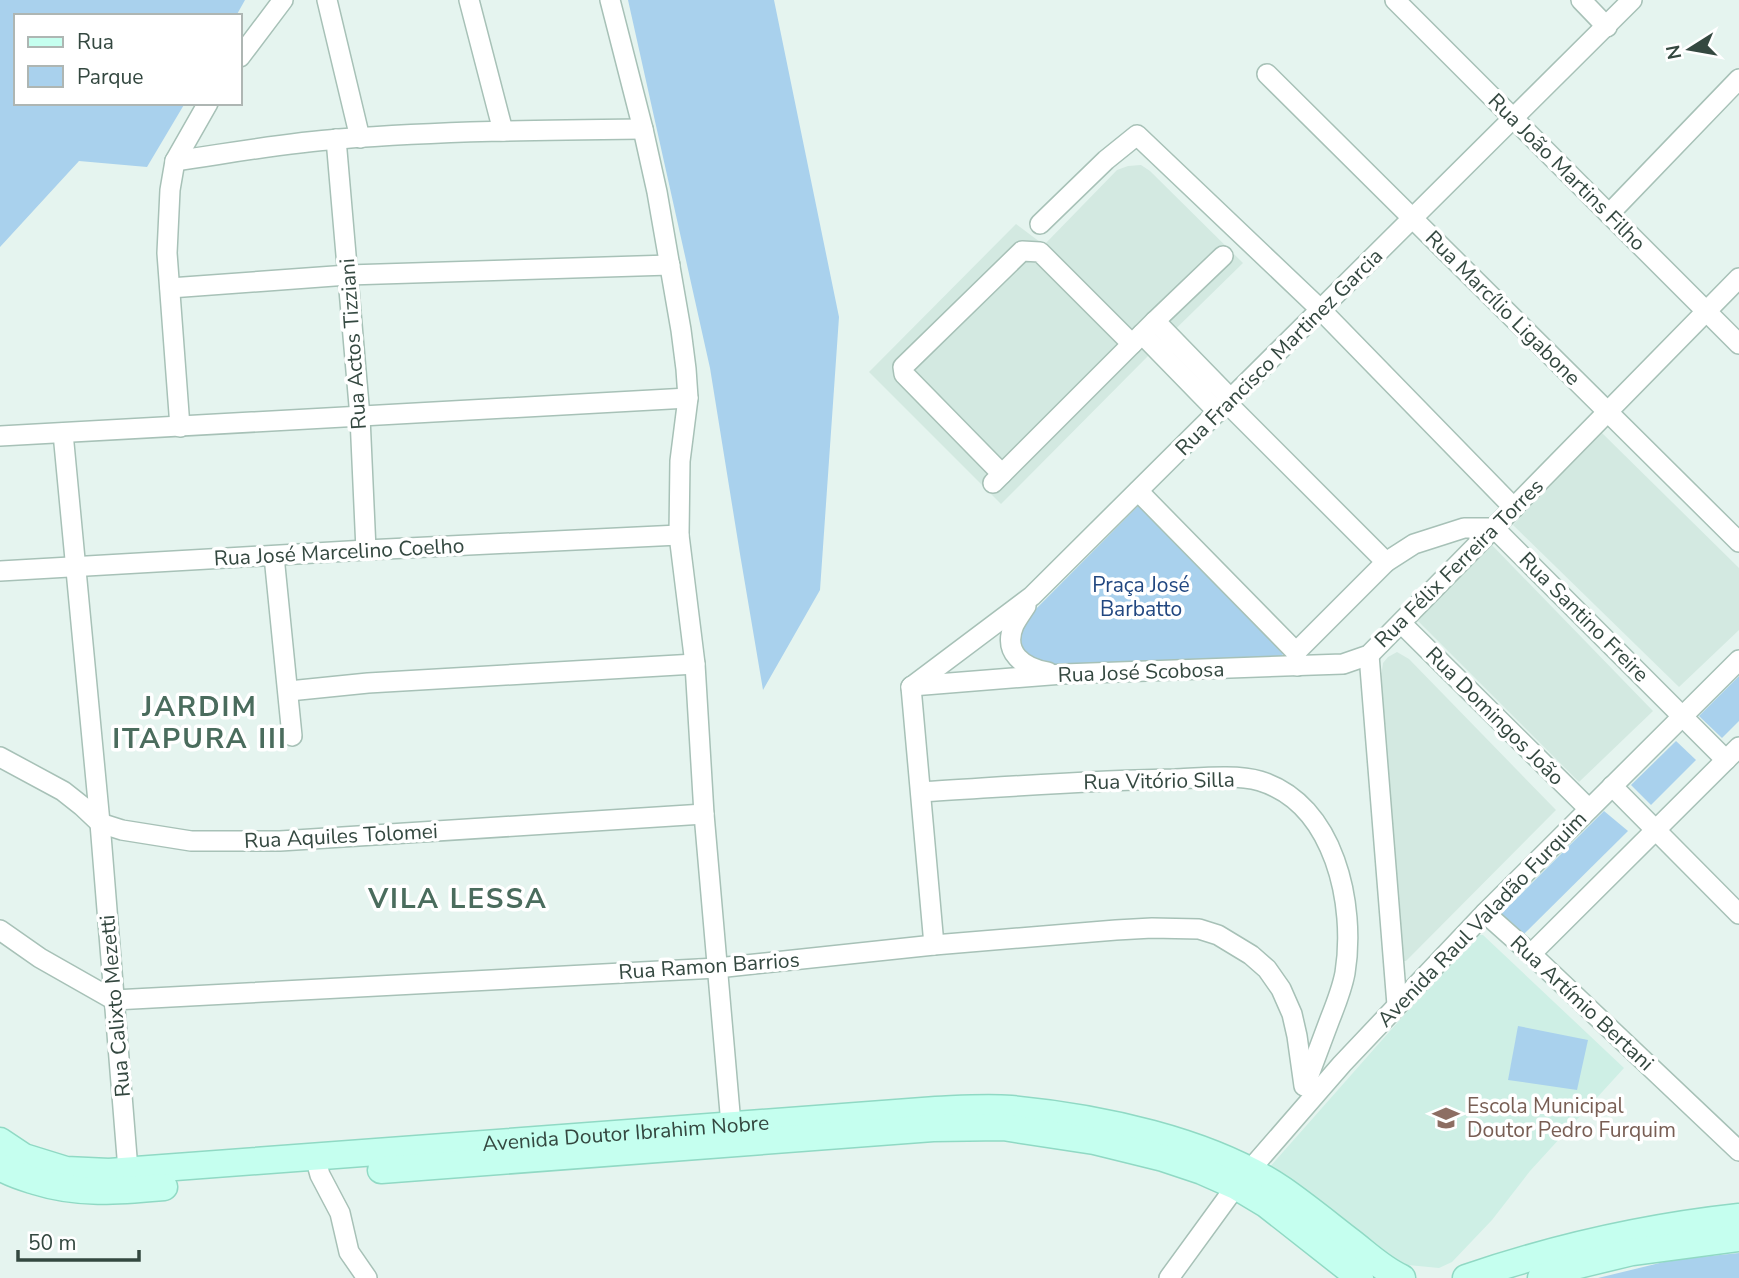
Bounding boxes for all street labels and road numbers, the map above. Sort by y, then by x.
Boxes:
street label: Rua João Martins Filho [1482,87,1652,257]
street label: Rua Marcílio Ligabone [1419,224,1587,392]
street label: Rua Francisco Martinez Garcia [1169,242,1389,462]
street label: Rua Actos Tizziani [333,257,373,431]
street label: Rua Félix Ferreira Torres [1368,472,1550,654]
street label: Rua José Marcelino Coelho [213,531,465,573]
street label: Rua Santino Freire [1513,546,1655,688]
street label: Rua Domingos João [1420,641,1570,791]
street label: Rua José Scobosa [1057,655,1225,689]
street label: Rua Vitório Silla [1083,766,1235,796]
street label: Avenida Raul Valadão Furquim [1371,805,1593,1033]
street label: Rua Aquiles Tolomei [244,817,438,855]
street label: Rua Calixto Mezetti [93,914,137,1098]
street label: Rua Artímio Bertani [1504,929,1660,1077]
street label: Rua Ramon Barrios [617,946,801,986]
street label: Avenida Doutor Ibrahim Nobre [481,1109,770,1158]

